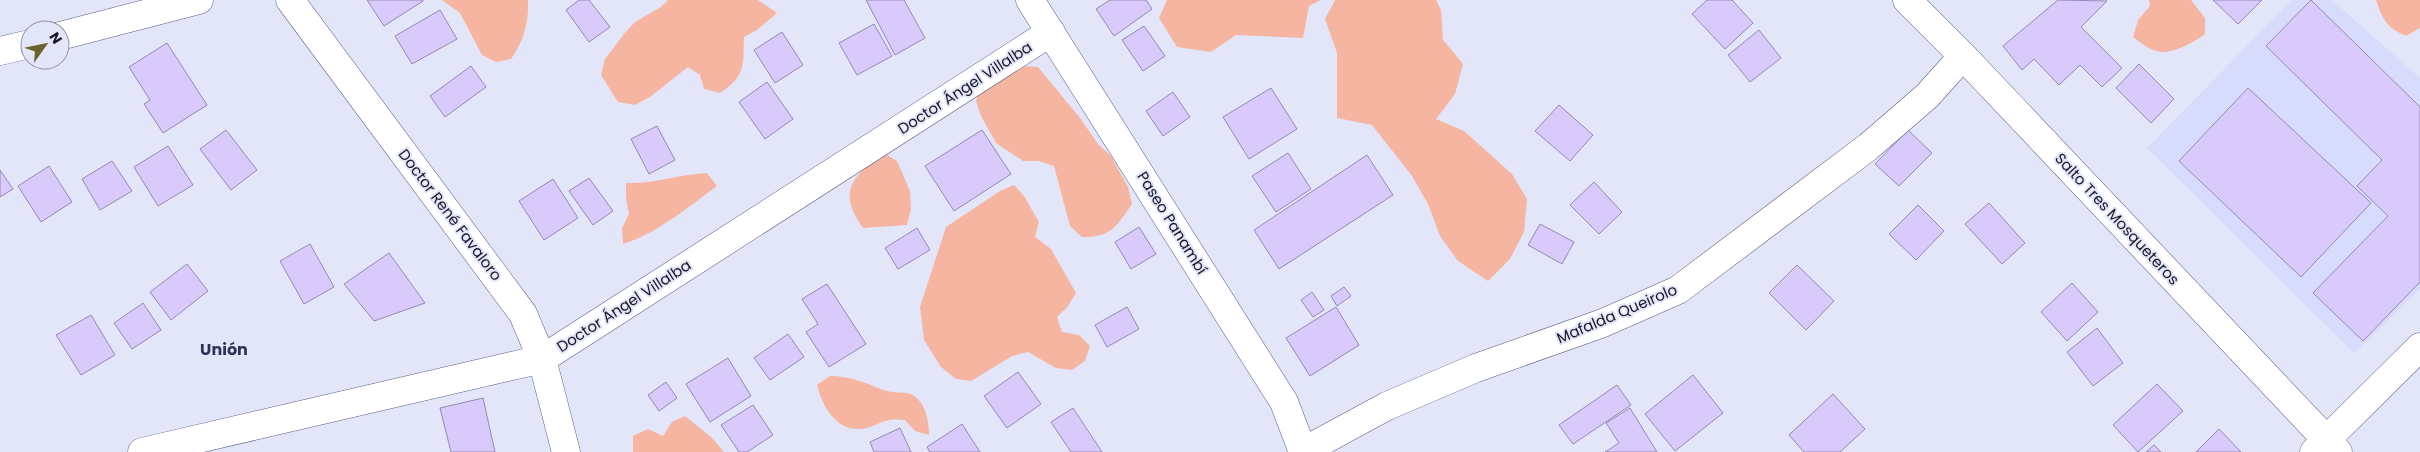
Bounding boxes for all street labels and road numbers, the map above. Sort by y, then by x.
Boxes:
street label: Doctor Ángel Villalba [894,36,1036,139]
street label: Doctor René Favaloro [394,144,507,285]
street label: Salto Tres Mosqueteros [2050,148,2184,289]
street label: Paseo Panambí [1132,167,1213,278]
street label: Doctor Ángel Villalba [553,254,695,357]
street label: Mafalda Queirolo [1553,279,1680,348]

